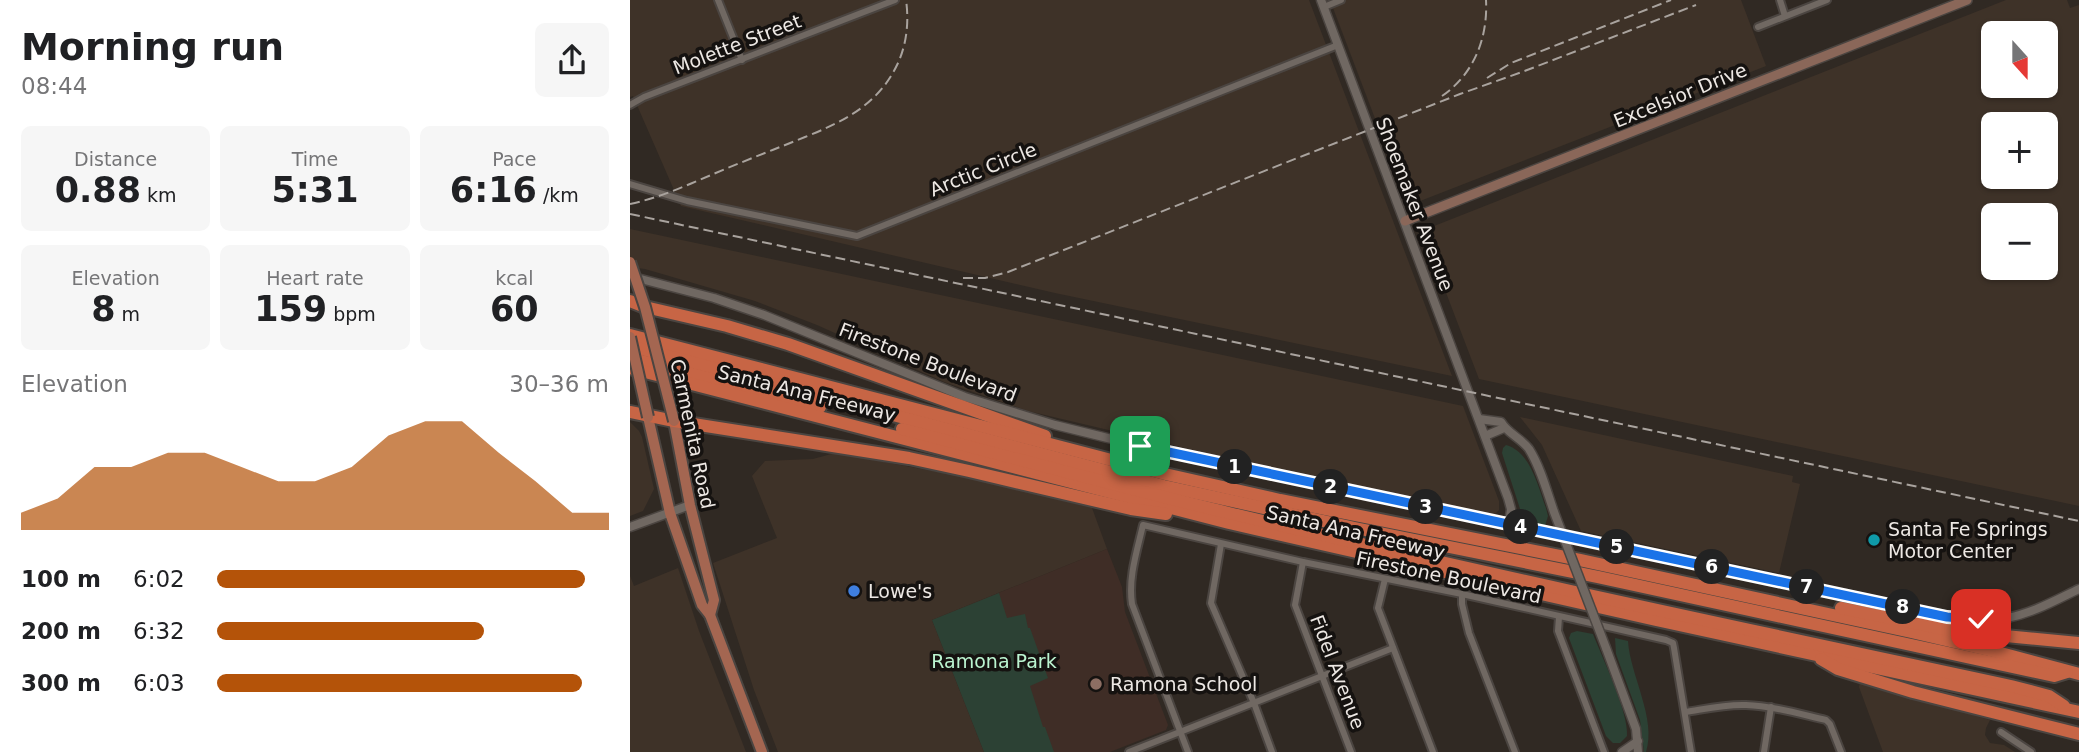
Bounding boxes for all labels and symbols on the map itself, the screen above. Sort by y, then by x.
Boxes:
street label: Molette Street [670,9,804,79]
north arrow [1981,21,2058,98]
street label: Excelsior Drive [1610,58,1750,132]
street label: Shoemaker Avenue [1372,114,1458,294]
street label: Arctic Circle [926,138,1040,200]
street label: Firestone Boulevard [836,318,1020,406]
street label: Carmenita Road [666,357,720,511]
street label: Santa Ana Freeway [716,360,898,426]
pin [1110,416,1170,476]
pin: 1 [1218,449,1252,484]
pin: 2 [1314,470,1348,504]
pin: 3 [1408,490,1444,524]
street label: Santa Ana Freeway [1265,501,1447,563]
pin: 4 [1504,510,1538,544]
place label: Santa Fe Springs Motor Center [1888,518,2048,562]
pin: 5 [1600,530,1634,564]
marker: Santa Fe Springs Motor Center [1866,532,1882,548]
street label: Firestone Boulevard [1354,547,1544,607]
pin: 6 [1694,550,1730,584]
pin: 7 [1790,570,1824,604]
place label: Lowe's [868,580,932,602]
marker: Lowe's [846,583,862,599]
pin [1951,589,2011,649]
pin: 8 [1886,590,1920,624]
street label: Fidel Avenue [1306,612,1370,732]
park label: Ramona Park [931,650,1057,672]
place label: Ramona School [1110,673,1257,695]
marker: Ramona School [1088,676,1104,692]

